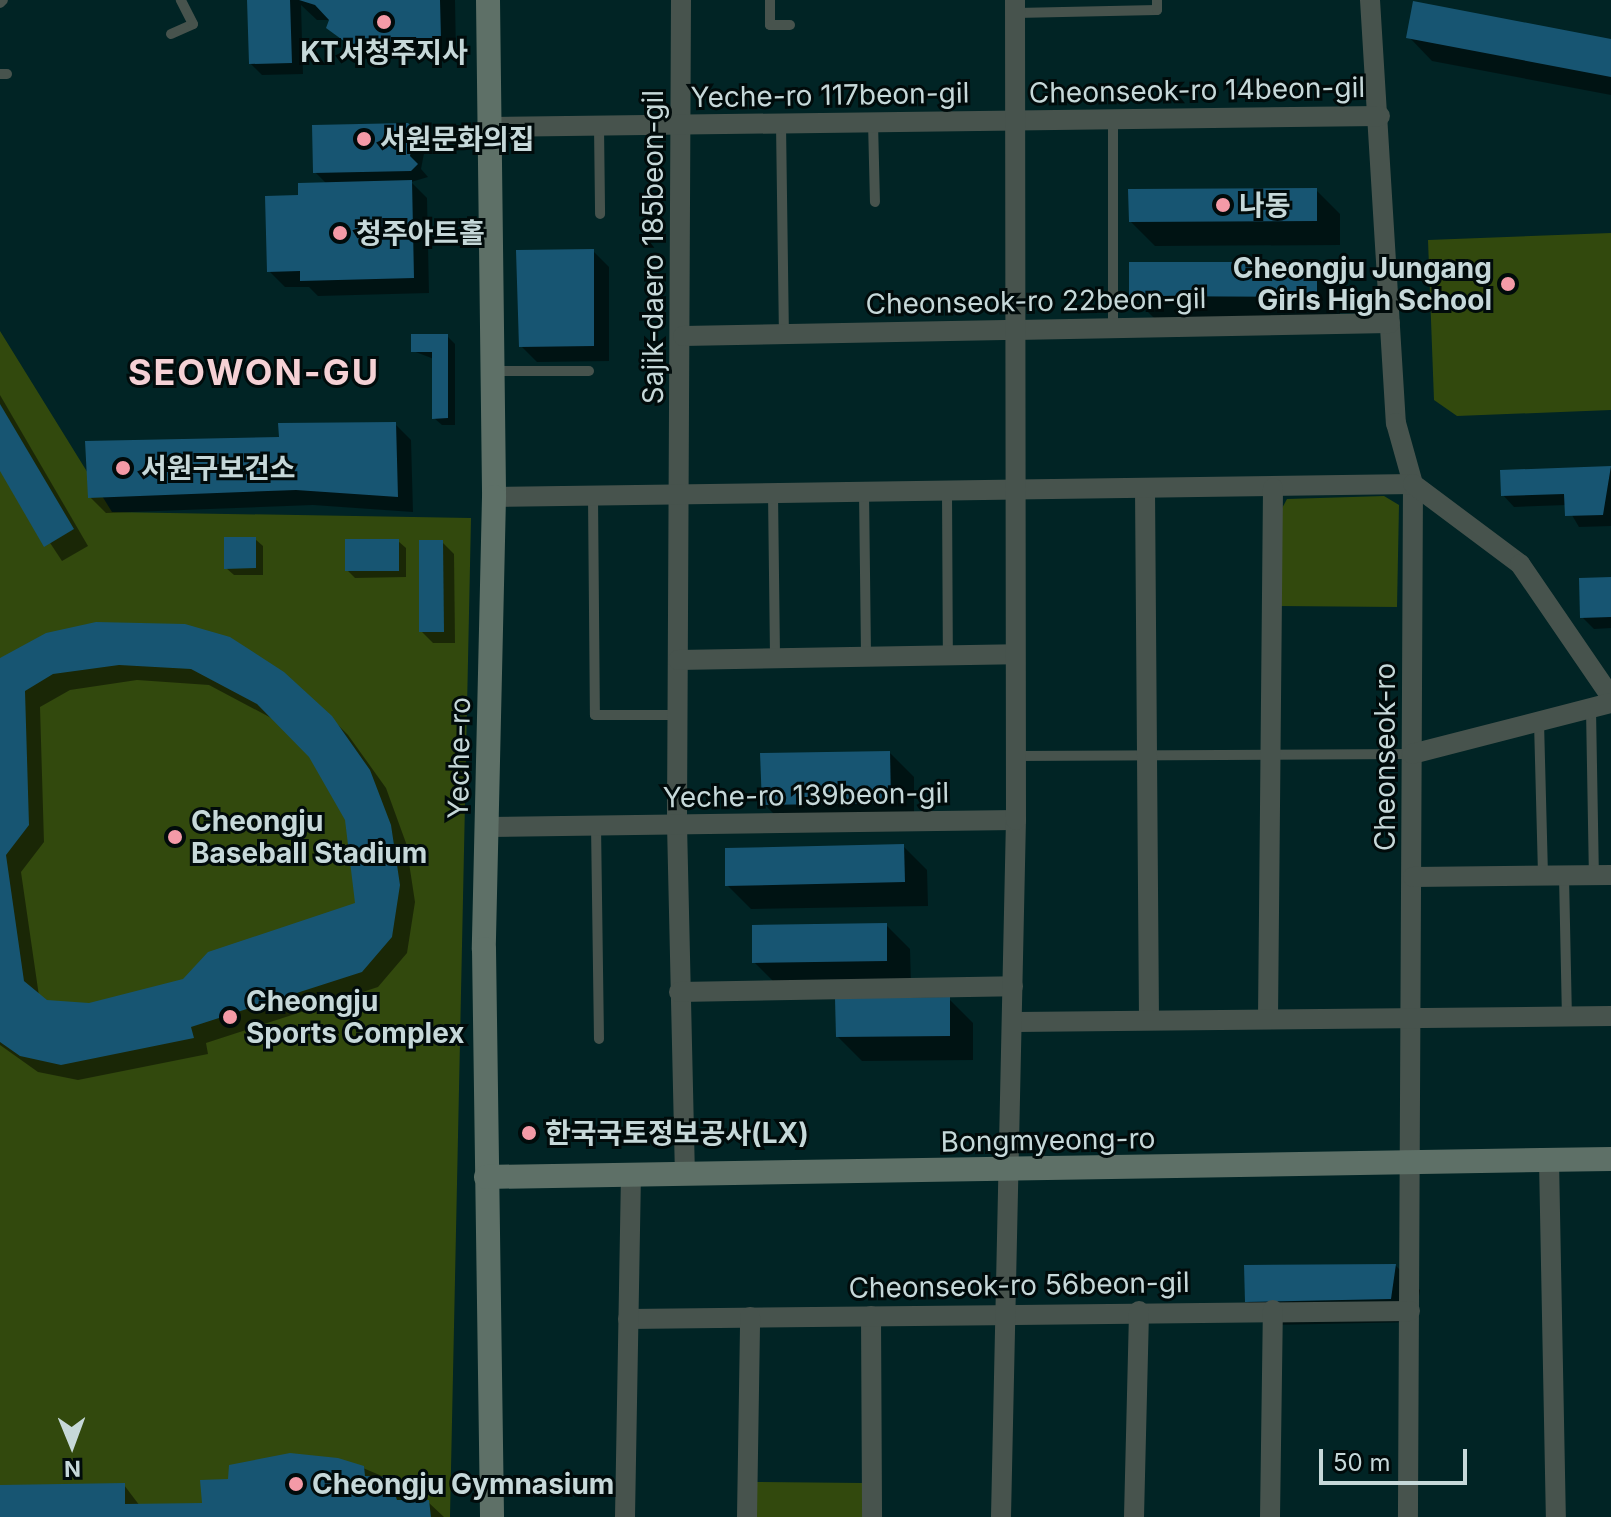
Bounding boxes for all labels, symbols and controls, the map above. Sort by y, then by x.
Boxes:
marker: KT서청주지사 [375,13,393,31]
place label: KT서청주지사 [300,35,468,69]
street label: Cheonseok-ro 14beon-gil [1029,70,1365,110]
street label: Yeche-ro 117beon-gil [690,76,970,114]
street label: Sajik-daero 185beon-gil [636,90,670,404]
place label: 서원문화의집 [380,122,535,156]
marker: 서원문화의집 [355,130,373,148]
place label: 나동 [1239,188,1291,222]
marker: 나동 [1214,196,1232,214]
place label: 청주아트홀 [356,216,485,250]
marker: 청주아트홀 [331,224,349,242]
place label: Cheongju Jungang Girls High School [1233,251,1492,317]
marker: Cheongju Jungang Girls High School [1499,275,1517,293]
street label: Cheonseok-ro 22beon-gil [865,281,1207,321]
district label: SEOWON-GU [128,351,380,395]
place label: 서원구보건소 [141,451,296,485]
marker: 서원구보건소 [112,457,134,479]
street label: Cheonseok-ro [1368,663,1402,851]
street label: Yeche-ro [441,697,477,819]
street label: Yeche-ro 139beon-gil [663,776,949,814]
place label: Cheongju Baseball Stadium [191,804,427,870]
marker: Cheongju Baseball Stadium [166,828,184,846]
place label: Cheongju Sports Complex [246,984,465,1050]
marker: Cheongju Sports Complex [221,1008,239,1026]
place label: 한국국토정보공사(LX) [545,1116,809,1150]
street label: Bongmyeong-ro [940,1121,1156,1159]
marker: 한국국토정보공사(LX) [520,1124,538,1142]
street label: Cheonseok-ro 56beon-gil [848,1265,1190,1305]
north arrow [32,1405,112,1485]
scale bar [1323,1433,1471,1483]
text: 50 m [1333,1448,1391,1477]
text: N [64,1456,81,1482]
place label: Cheongju Gymnasium [312,1467,614,1501]
marker: Cheongju Gymnasium [287,1475,305,1493]

